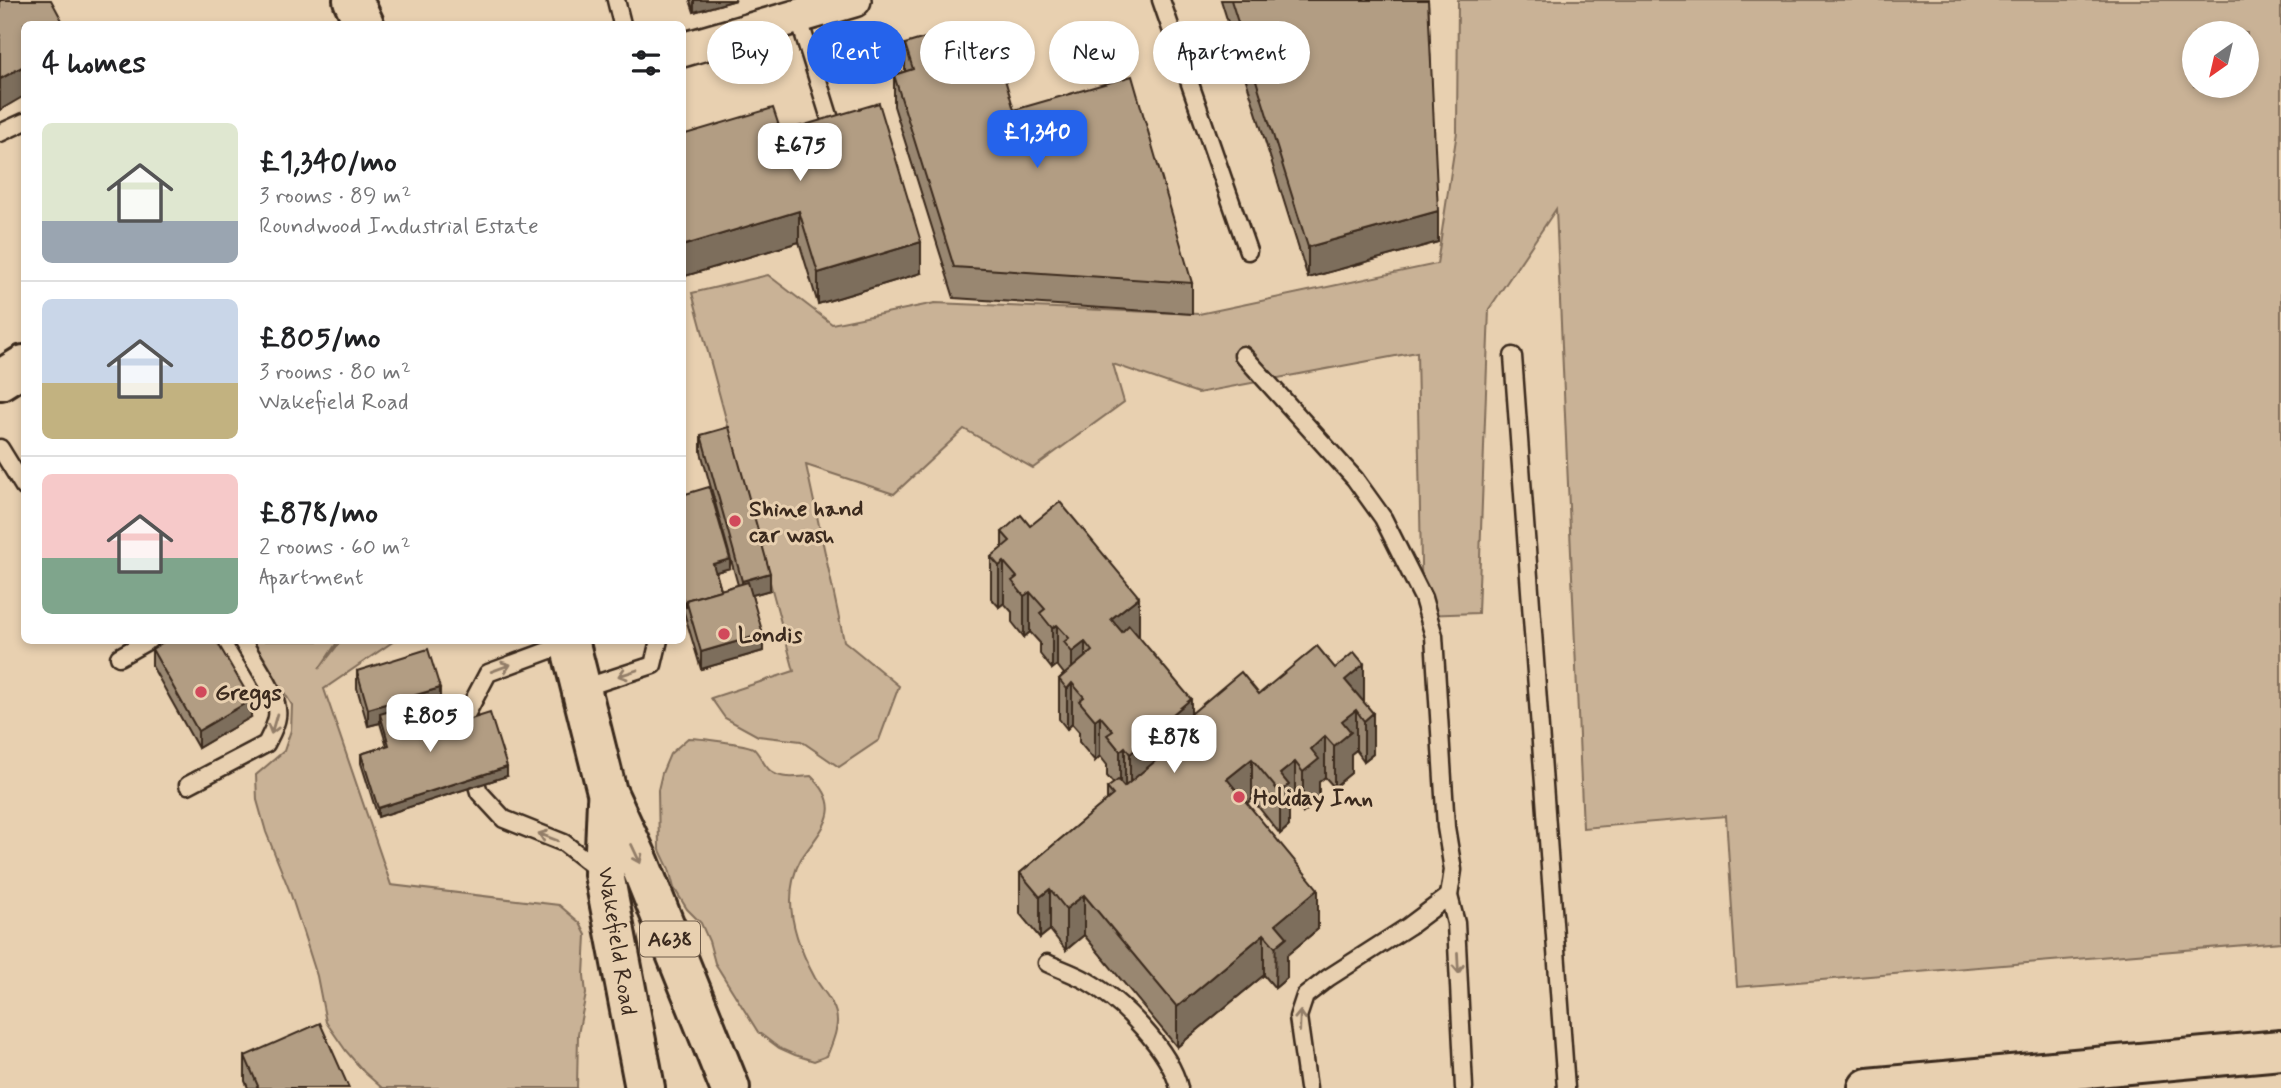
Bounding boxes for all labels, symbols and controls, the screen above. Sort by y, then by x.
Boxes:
chip: Buy [707,21,793,84]
chip: Rent [807,21,906,84]
chip: Filters [920,21,1035,84]
chip: New [1049,21,1139,84]
chip: Apartment [1153,21,1310,84]
north arrow [2182,21,2259,98]
map controls [2182,21,2259,98]
text: 4 homes [42,44,146,83]
icon: filters [627,44,665,82]
pin: £1,340 [980,110,1094,170]
text: £1,340 [1003,118,1071,148]
pin: £675 [759,124,841,183]
text: £675 [774,131,826,161]
text: £1,340/mo [259,143,397,182]
icon: home [98,151,182,235]
text: 3 rooms · 89 m² [259,182,411,212]
text: Roundwood Industrial Estate [259,212,539,242]
text: £805/mo [259,319,381,358]
icon: home [98,327,182,411]
text: 3 rooms · 80 m² [259,358,411,388]
text: Wakefield Road [259,388,409,418]
text: £878/mo [259,494,378,533]
place label: Shine hand car wash [749,495,864,551]
icon: home [98,502,182,586]
marker: Shine hand car wash [727,513,743,529]
text: 2 rooms · 60 m² [259,533,411,563]
text: Apartment [259,563,364,593]
place label: Londis [738,621,803,651]
marker: Londis [716,626,732,642]
one-way arrow [490,661,512,673]
one-way arrow [618,668,640,680]
place label: Greggs [215,679,282,711]
marker: Greggs [193,684,209,700]
pin: £805 [389,694,471,754]
text: £805 [402,702,458,732]
one-way arrow [266,712,279,734]
pin: £878 [1133,716,1215,775]
text: £878 [1147,723,1201,753]
place label: Holiday Inn [1253,784,1373,814]
marker: Holiday Inn [1231,789,1247,805]
one-way arrow [538,829,560,842]
one-way arrow [630,843,643,864]
street label: Wakefield Road [590,865,643,1018]
road number: A638 [640,922,700,956]
one-way arrow [1452,951,1465,974]
one-way arrow [1294,1010,1307,1033]

